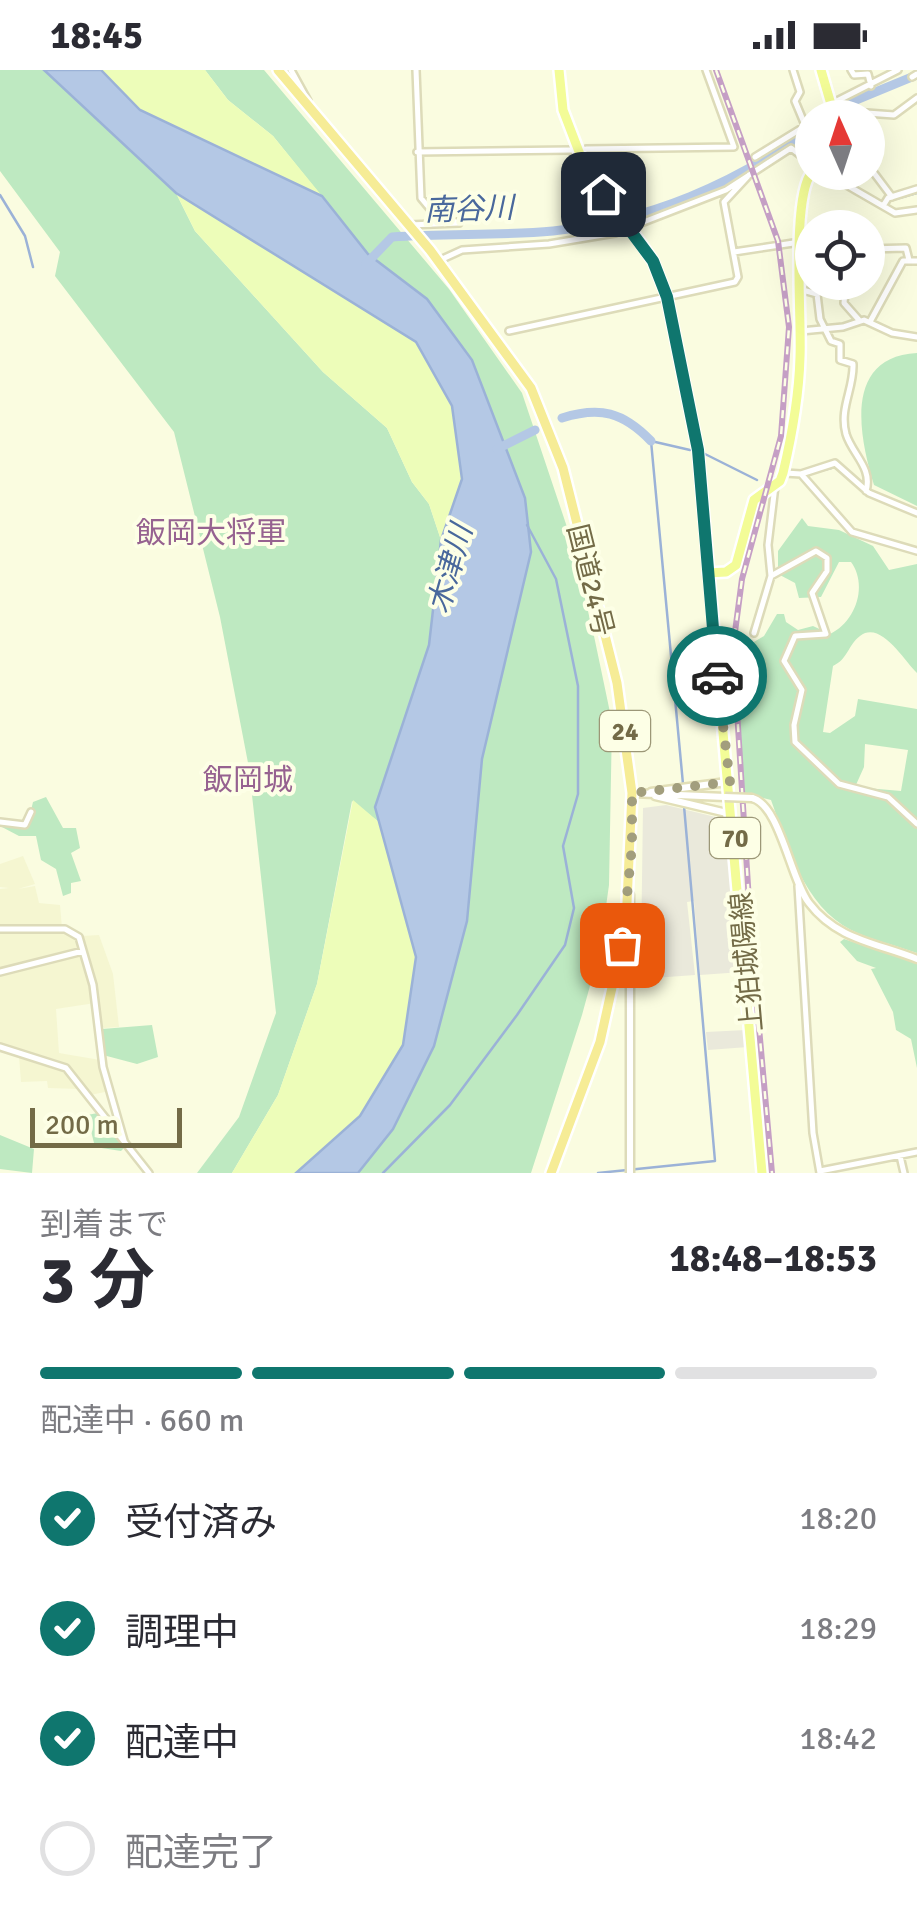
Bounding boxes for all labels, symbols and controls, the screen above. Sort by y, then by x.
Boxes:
text: 18:45 [50,12,143,59]
north arrow [795,100,885,190]
map controls [795,100,885,300]
pin [561,152,646,237]
icon: home [576,167,631,222]
water label: 南谷川 [423,189,518,230]
button: locate [795,210,885,300]
district label: 飯岡大将軍 [136,515,286,552]
water label: 木津川 [420,518,481,617]
street label: 国道24号 [560,521,620,640]
courier [667,626,767,726]
icon: car [690,649,745,704]
road number: 24 [600,711,650,751]
district label: 飯岡城 [203,762,293,799]
road number: 70 [710,818,760,858]
street label: 上狛城陽線 [724,891,770,1033]
pin [580,903,665,988]
icon: bag [595,918,650,973]
scale bar [30,1103,182,1148]
text: 200 m [45,1108,119,1142]
text: 到着まで [40,1205,168,1244]
text: 18:48–18:53 [669,1235,877,1282]
text: 3 分 [40,1241,154,1321]
text: 配達中 · 660 m [40,1401,244,1440]
icon: check [40,1491,95,1546]
text: 受付済み [125,1499,277,1546]
text: 18:20 [799,1499,877,1538]
icon: check [40,1601,95,1656]
text: 調理中 [125,1609,239,1656]
text: 18:29 [799,1609,877,1648]
icon: check [40,1711,95,1766]
text: 配達中 [125,1719,239,1766]
text: 18:42 [799,1719,877,1758]
text: 配達完了 [125,1829,277,1876]

